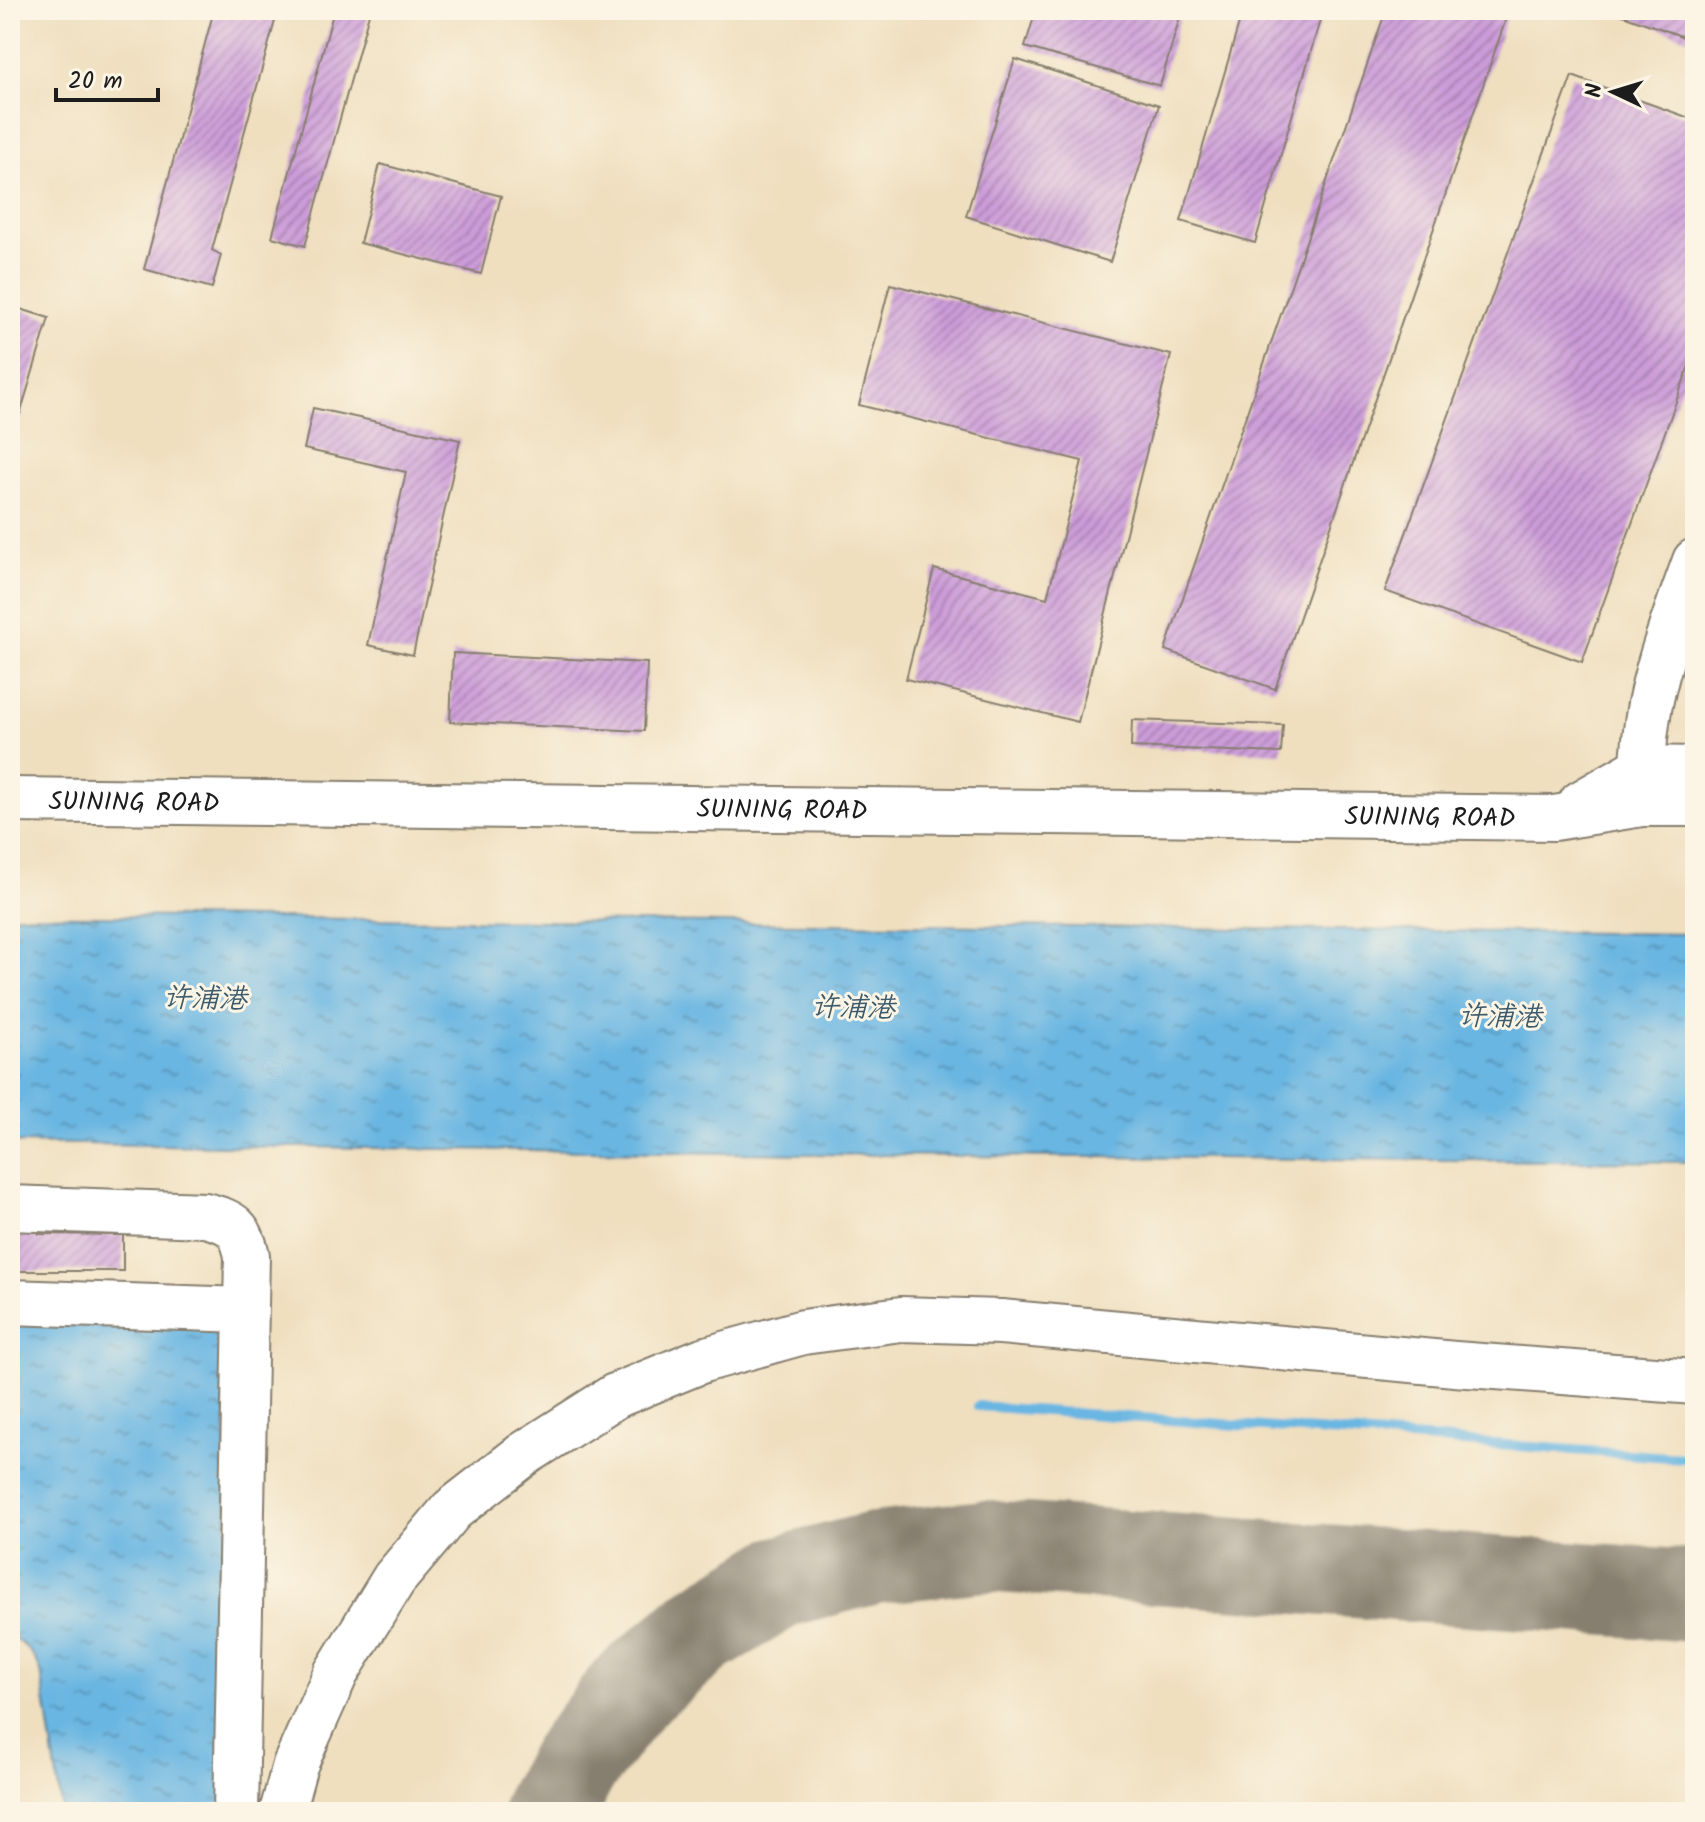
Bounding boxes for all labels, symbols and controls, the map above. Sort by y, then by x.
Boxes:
scale bar [56,52,158,102]
north arrow [1573,52,1653,132]
text: 20 m [68,62,123,101]
text: N [1578,83,1613,99]
street label: SUINING ROAD [48,781,220,825]
street label: SUINING ROAD [696,789,868,833]
street label: SUINING ROAD [1344,797,1516,841]
water label: 许浦港 [163,976,250,1023]
water label: 许浦港 [811,985,898,1032]
water label: 许浦港 [1458,994,1545,1041]

